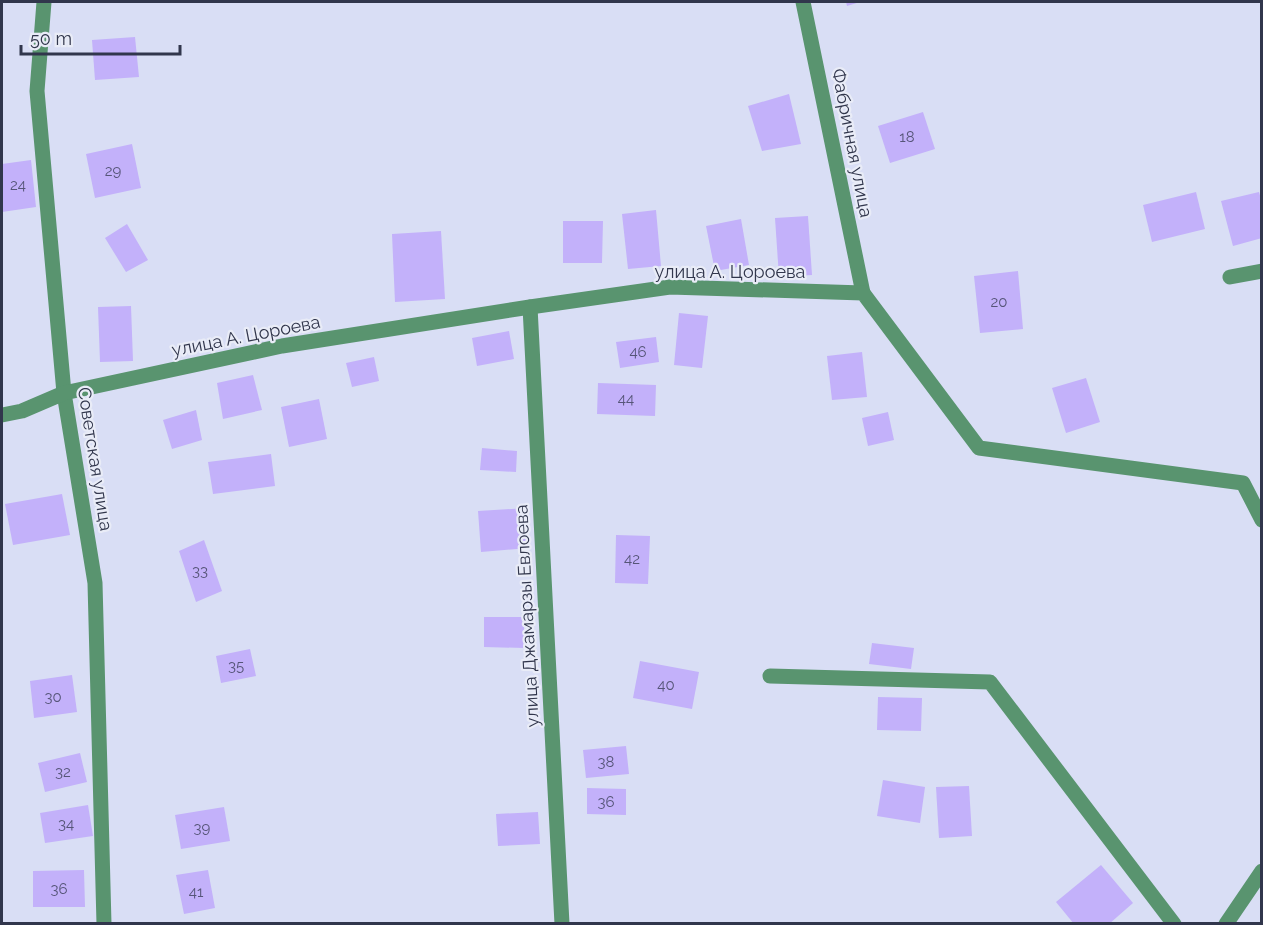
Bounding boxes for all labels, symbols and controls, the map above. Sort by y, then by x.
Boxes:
scale bar [21,18,180,56]
text: 50 m [30,28,72,49]
street label: Фабричная улица [828,67,877,219]
house number: 18 [899,128,915,146]
house number: 29 [105,162,122,180]
house number: 24 [10,176,26,194]
street label: улица А. Цороева [655,261,805,282]
house number: 20 [991,293,1008,311]
street label: улица А. Цороева [170,311,322,360]
house number: 46 [629,343,647,361]
street label: Советская улица [74,386,117,532]
house number: 44 [618,390,634,408]
street label: улица Джамарзы Евлоева [510,504,543,728]
house number: 42 [624,550,640,568]
house number: 33 [192,562,208,580]
house number: 35 [228,657,244,675]
house number: 40 [657,676,675,694]
house number: 30 [44,688,62,706]
house number: 38 [598,753,615,771]
house number: 32 [55,763,71,781]
house number: 36 [597,793,615,811]
house number: 34 [58,815,74,833]
house number: 39 [194,819,211,837]
house number: 36 [50,880,68,898]
house number: 41 [189,883,204,901]

